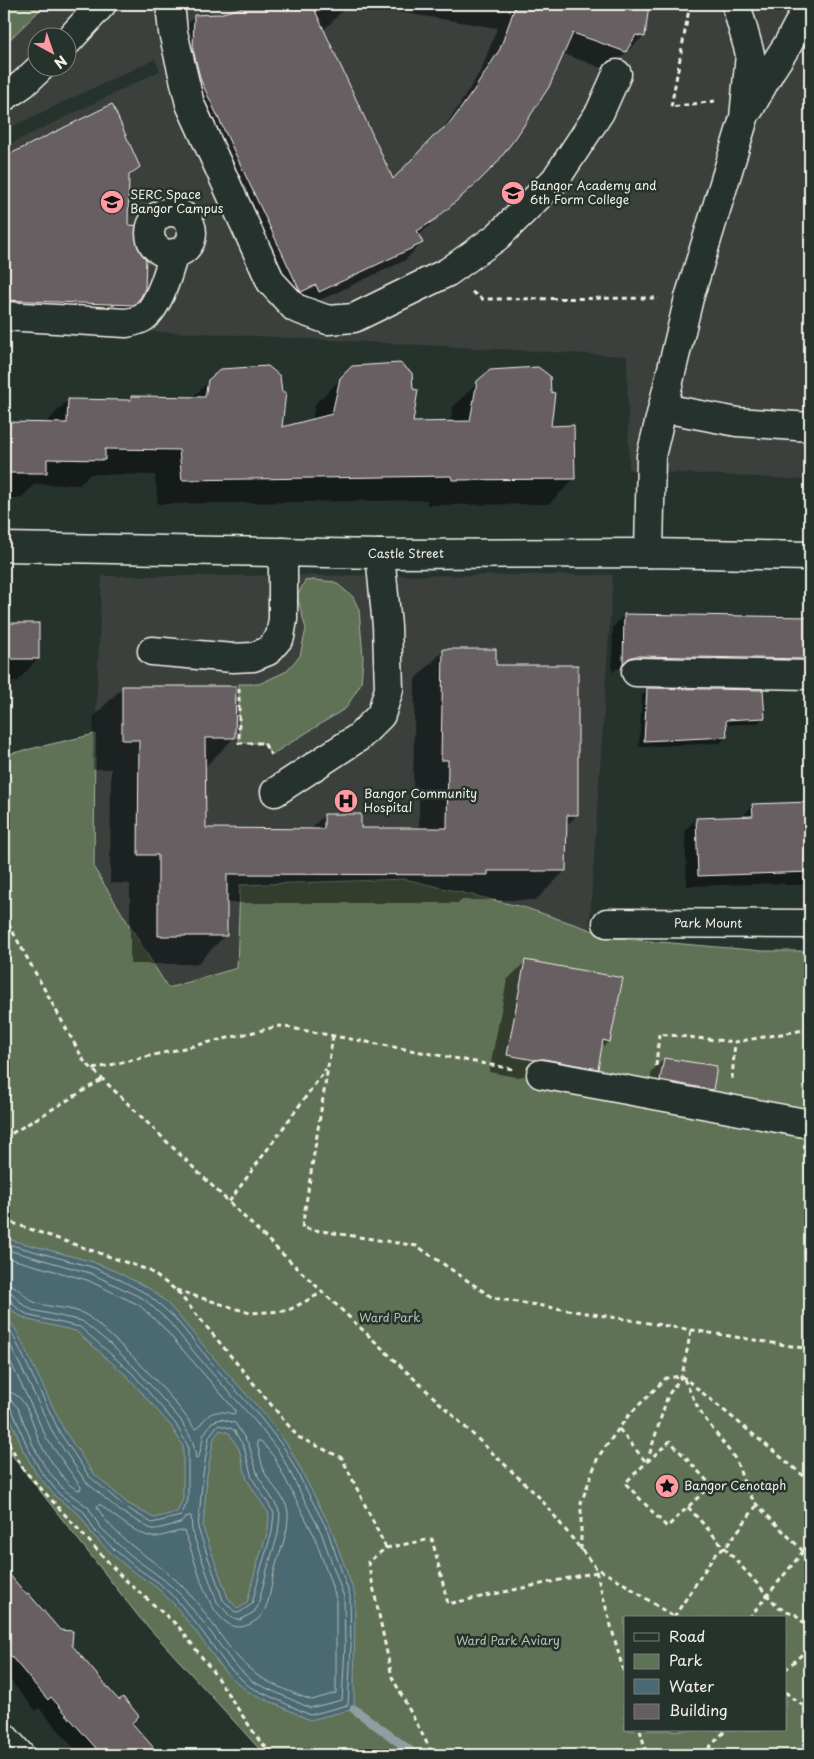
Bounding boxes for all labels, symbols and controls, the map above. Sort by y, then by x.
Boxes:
north arrow [28,28,78,78]
text: N [50,51,72,74]
place label: Bangor Academy and 6th Form College [530,176,657,208]
school or university icon: Bangor Academy and 6th Form College [500,180,526,206]
place label: SERC Space Bangor Campus [130,185,224,217]
school or university icon: SERC Space Bangor Campus [99,189,125,215]
street label: Castle Street [368,544,444,562]
place label: Bangor Community Hospital [364,784,477,816]
hospital icon: Bangor Community Hospital [333,788,359,814]
street label: Park Mount [674,913,742,932]
park label: Ward Park [359,1308,421,1326]
place icon: Bangor Cenotaph [654,1473,680,1499]
place label: Bangor Cenotaph [684,1476,786,1494]
legend [624,1616,786,1732]
text: Road [669,1624,705,1647]
park label: Ward Park Aviary [456,1631,560,1649]
text: Park [669,1648,703,1671]
text: Water [669,1674,714,1697]
text: Building [669,1698,728,1721]

